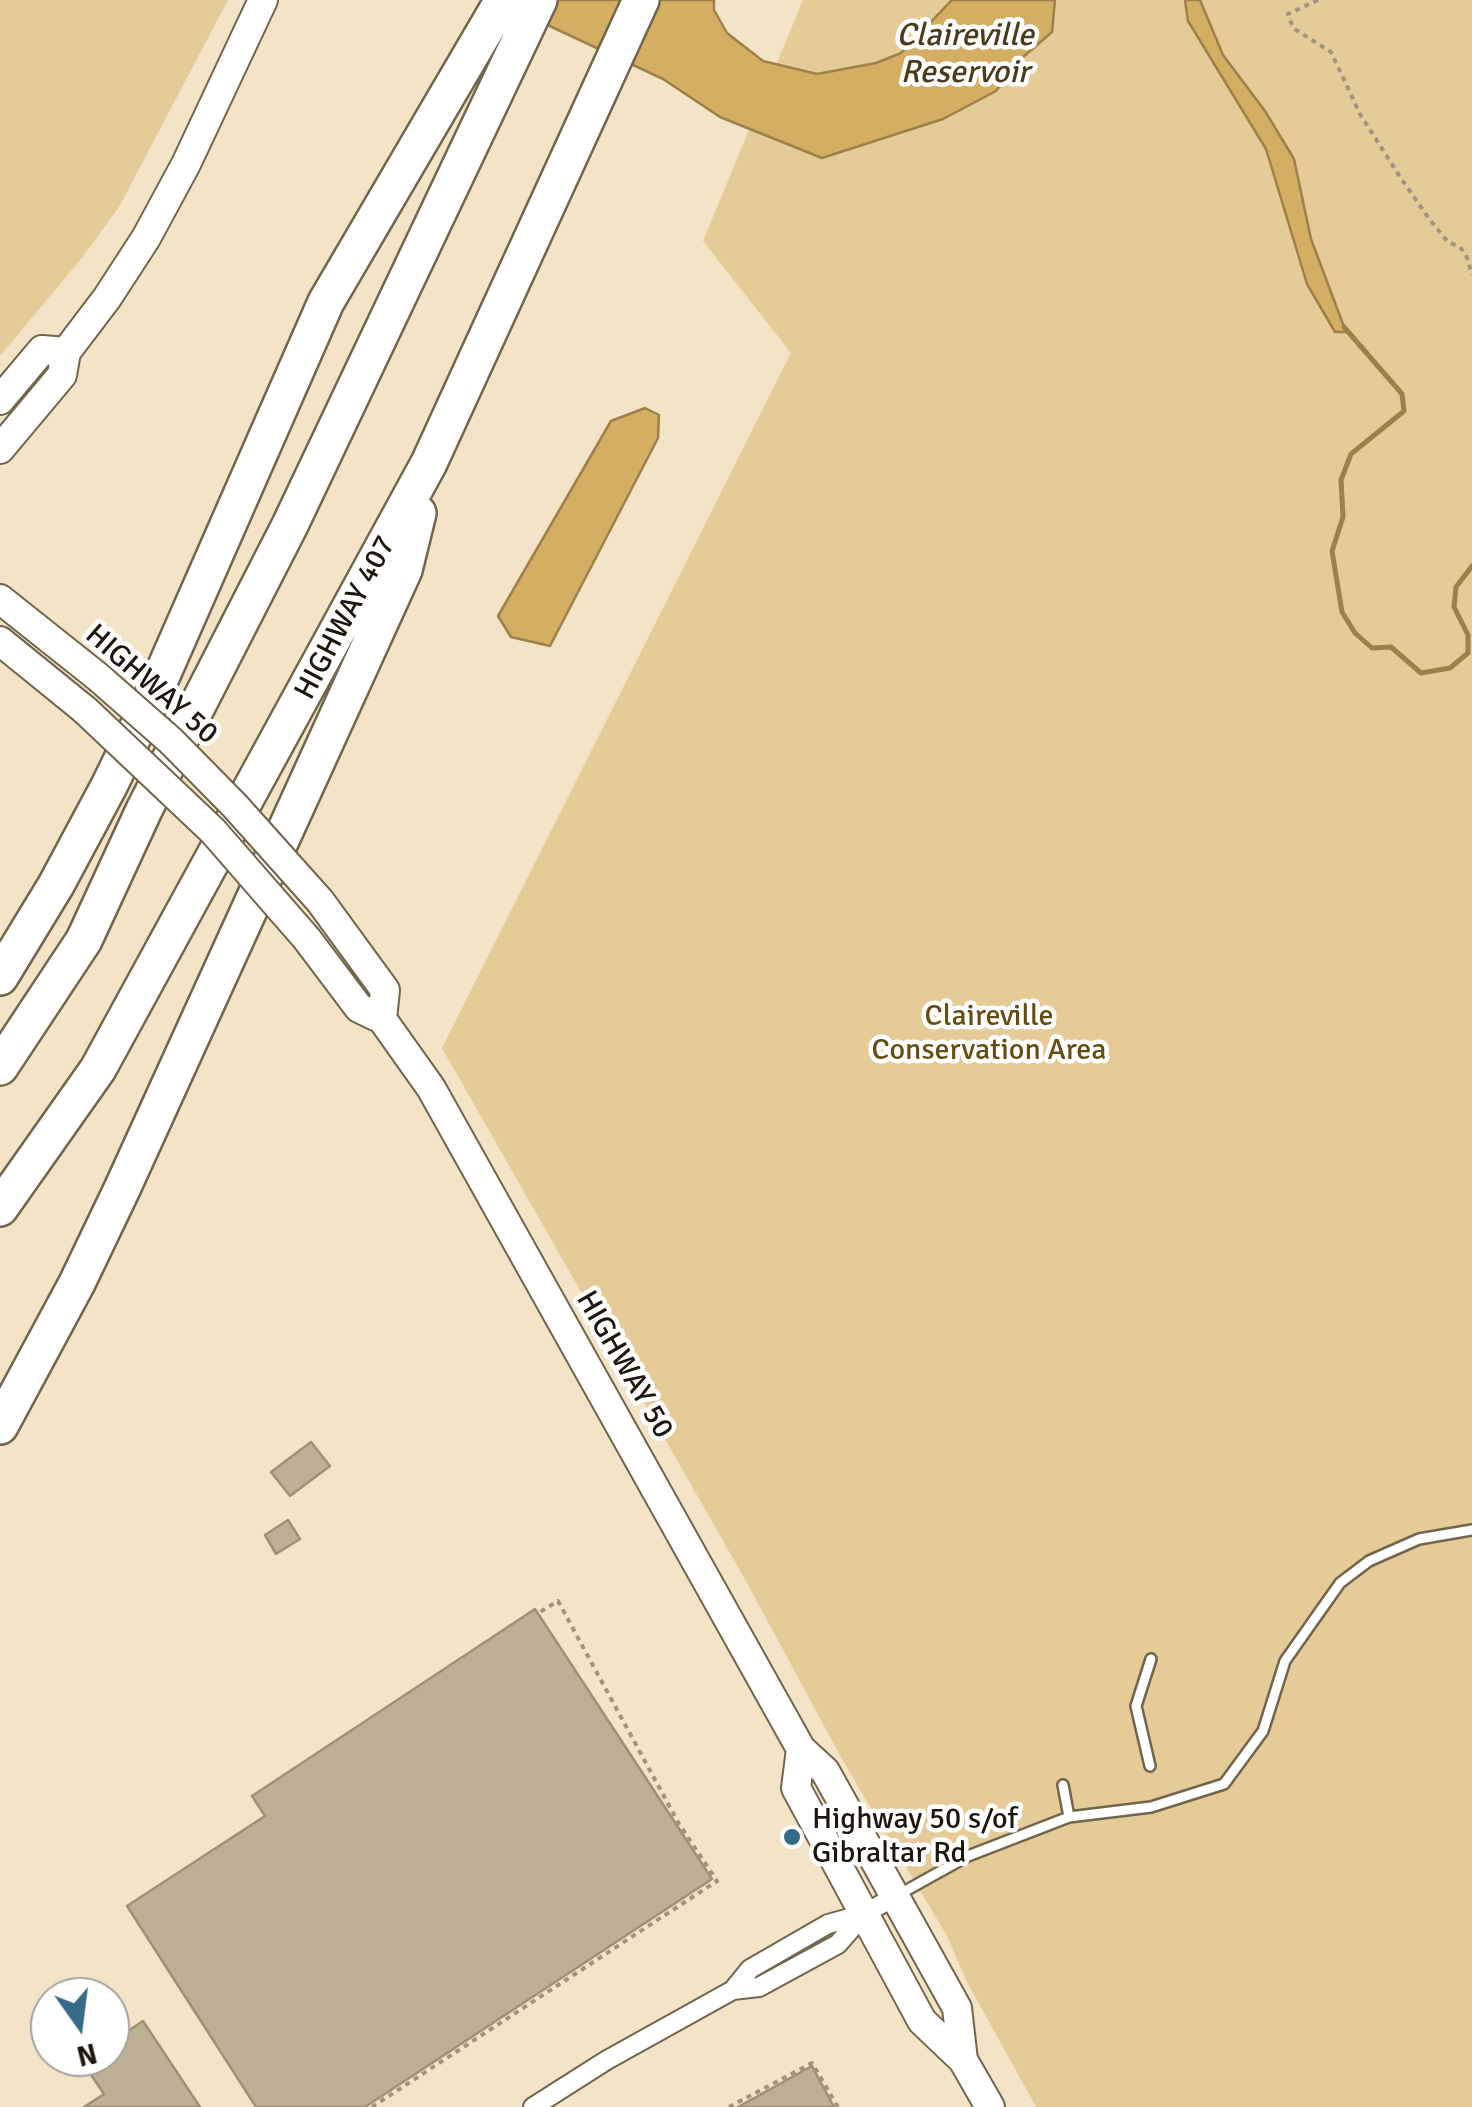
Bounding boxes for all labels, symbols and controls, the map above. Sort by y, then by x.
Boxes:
water label: Claireville Reservoir [896,18,1034,93]
street label: HIGHWAY 407 [288,530,404,706]
street label: HIGHWAY 50 [77,618,225,752]
park label: Claireville Conservation Area [872,999,1106,1070]
street label: HIGHWAY 50 [567,1285,681,1445]
place label: Highway 50 s/of Gibraltar Rd [812,1802,1018,1872]
marker: Highway 50 s/of Gibraltar Rd [781,1826,803,1848]
north arrow [30,1977,130,2077]
text: N [73,2035,100,2073]

